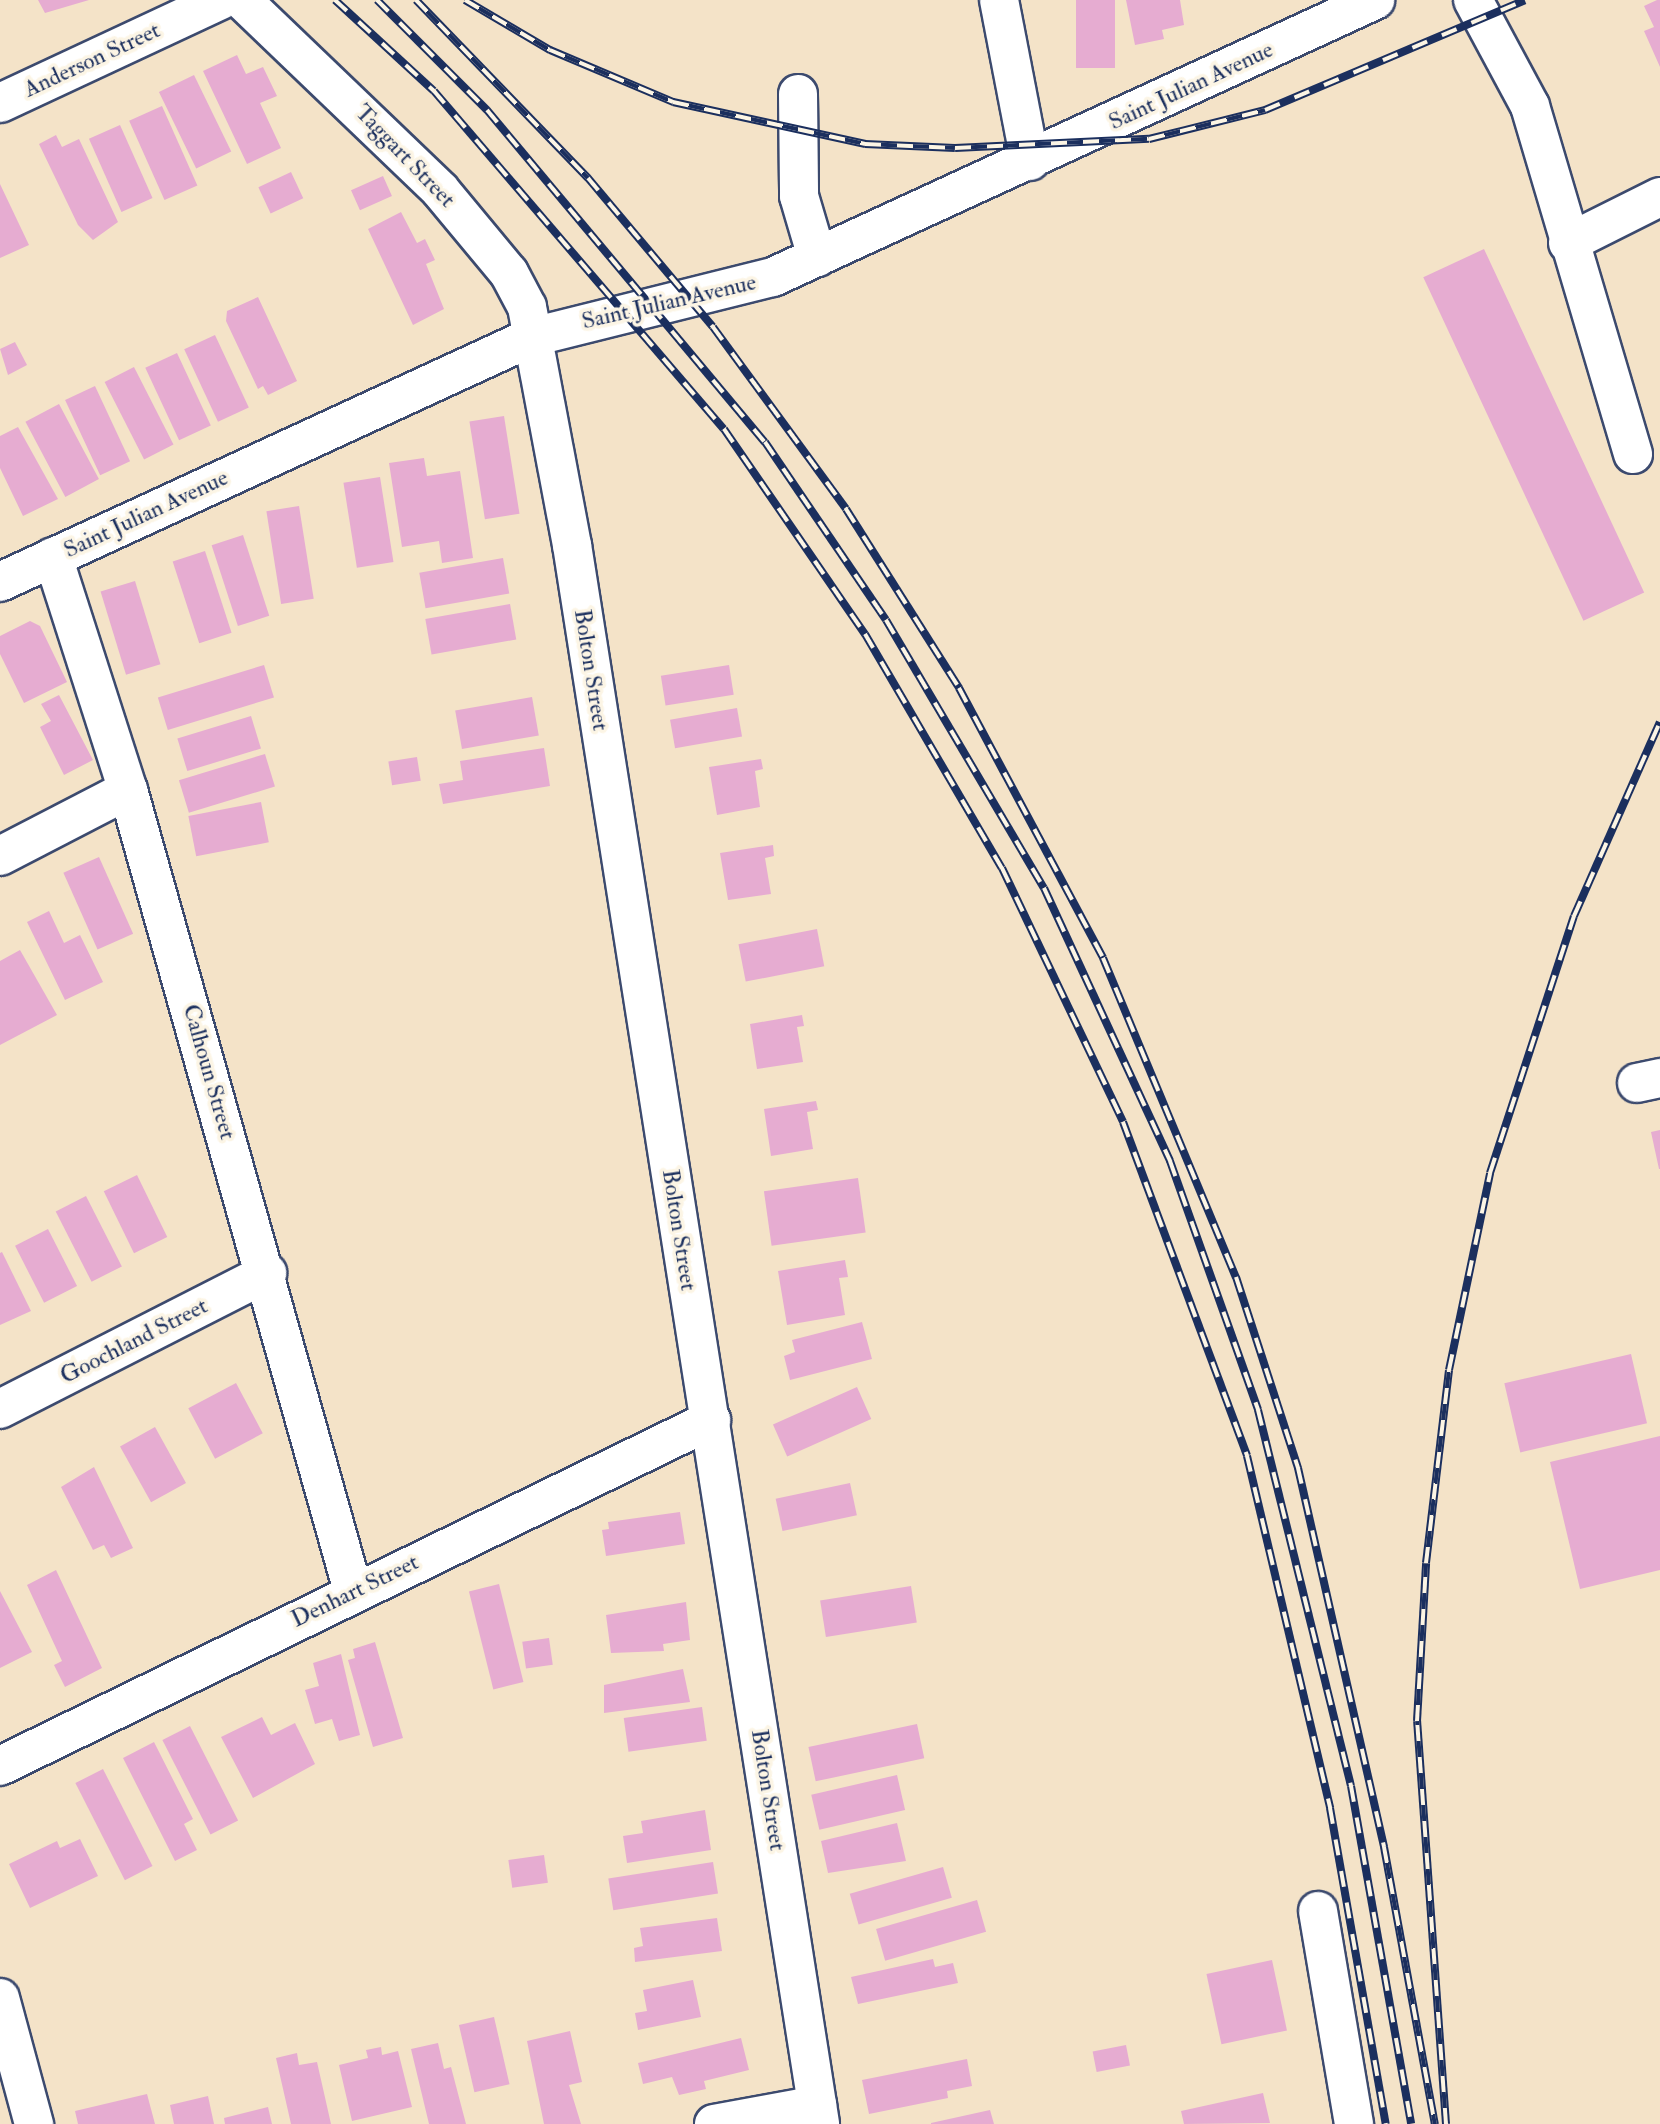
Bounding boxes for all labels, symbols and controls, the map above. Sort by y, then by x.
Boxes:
street label: Anderson Street [20,16,164,104]
street label: Saint Julian Avenue [1105,36,1277,136]
street label: Taggart Street [349,99,461,213]
street label: Saint Julian Avenue [579,269,759,335]
street label: Saint Julian Avenue [60,464,232,564]
street label: Bolton Street [568,607,614,733]
street label: Calhoun Street [177,1001,241,1143]
street label: Bolton Street [656,1167,702,1293]
street label: Goochland Street [56,1292,212,1390]
street label: Denhart Street [287,1548,423,1634]
street label: Bolton Street [745,1727,791,1853]

